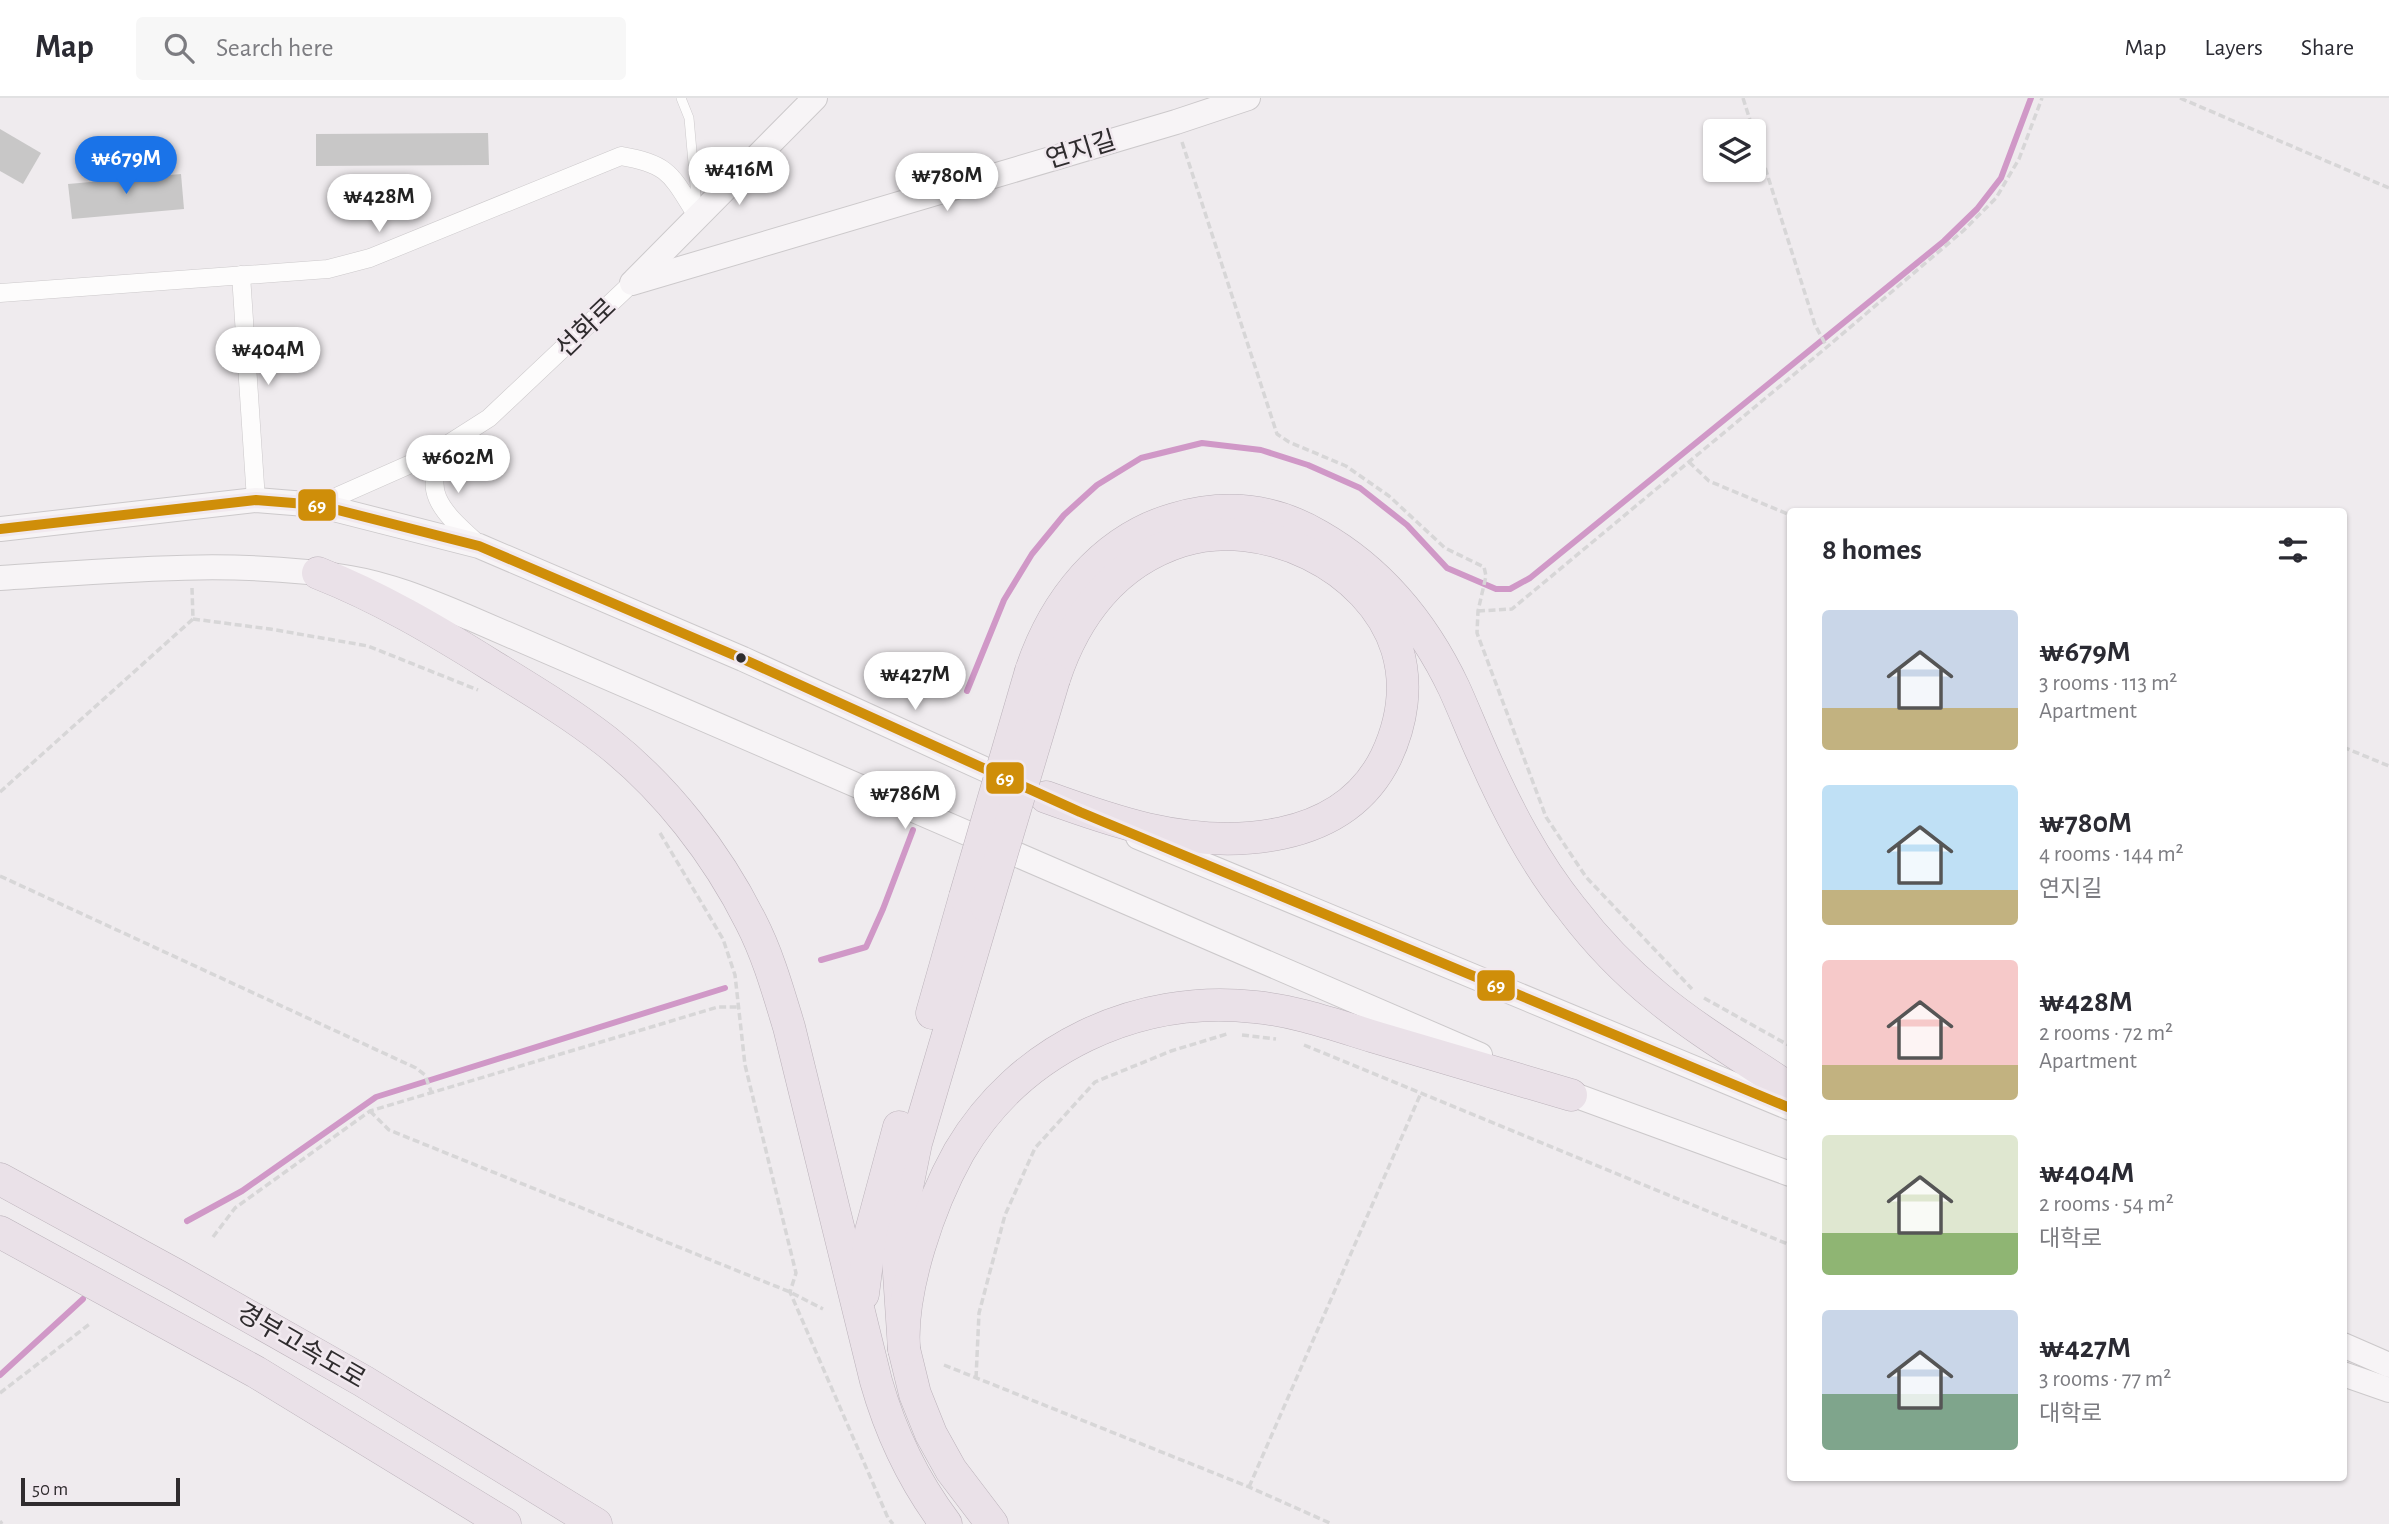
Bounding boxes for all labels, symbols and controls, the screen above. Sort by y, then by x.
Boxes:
search box [136,17,626,80]
icon: search [160,29,198,67]
text: Map [35,31,94,64]
text: Search here [216,35,334,61]
text: Map [2124,36,2166,60]
text: Layers [2204,36,2263,60]
text: Share [2301,36,2354,60]
map controls [1703,119,1766,182]
button: layers [1703,119,1766,182]
street label: 연지길 [1043,126,1119,173]
pin: ₩679M [77,136,175,196]
text: ₩679M [91,147,161,170]
pin: ₩416M [690,148,788,207]
pin: ₩780M [898,153,996,213]
text: ₩416M [704,158,774,181]
text: ₩780M [911,164,983,187]
pin: ₩428M [330,174,428,234]
text: ₩428M [343,185,415,208]
street label: 선화로 [550,293,621,362]
pin: ₩404M [219,328,317,387]
text: ₩404M [231,338,305,361]
pin: ₩602M [409,436,507,495]
text: ₩602M [422,446,494,469]
line badge: 69 [297,488,337,522]
text: 69 [308,497,326,516]
icon: filters [2274,531,2312,569]
text: 8 homes [1822,535,1922,565]
text: ₩679M [2039,637,2131,667]
icon: home [1878,638,1962,722]
unlabelled marker [734,651,748,665]
pin: ₩427M [866,652,964,712]
text: ₩427M [880,663,950,686]
text: 3 rooms · 113 m² [2039,672,2177,695]
text: Apartment [2039,700,2137,723]
line badge: 69 [985,761,1025,795]
text: 69 [996,770,1014,789]
pin: ₩786M [856,772,954,831]
text: ₩786M [870,782,940,805]
text: ₩780M [2039,808,2132,838]
icon: home [1878,813,1962,897]
text: 4 rooms · 144 m² [2039,843,2184,866]
text: 연지길 [2039,878,2102,901]
line badge: 69 [1476,969,1516,1002]
text: 69 [1487,977,1505,996]
text: ₩428M [2039,987,2133,1017]
icon: home [1878,988,1962,1072]
text: 2 rooms · 72 m² [2039,1022,2173,1045]
text: Apartment [2039,1050,2137,1073]
text: ₩404M [2039,1158,2134,1188]
icon: home [1878,1163,1962,1247]
text: 2 rooms · 54 m² [2039,1193,2174,1216]
text: 대학로 [2039,1228,2102,1251]
street label: 경부고속도로 [232,1298,370,1393]
text: ₩427M [2039,1333,2131,1363]
icon: home [1878,1338,1962,1422]
text: 3 rooms · 77 m² [2039,1368,2171,1391]
text: 대학로 [2039,1403,2102,1426]
scale bar [21,1475,180,1507]
text: 50 m [32,1480,68,1499]

